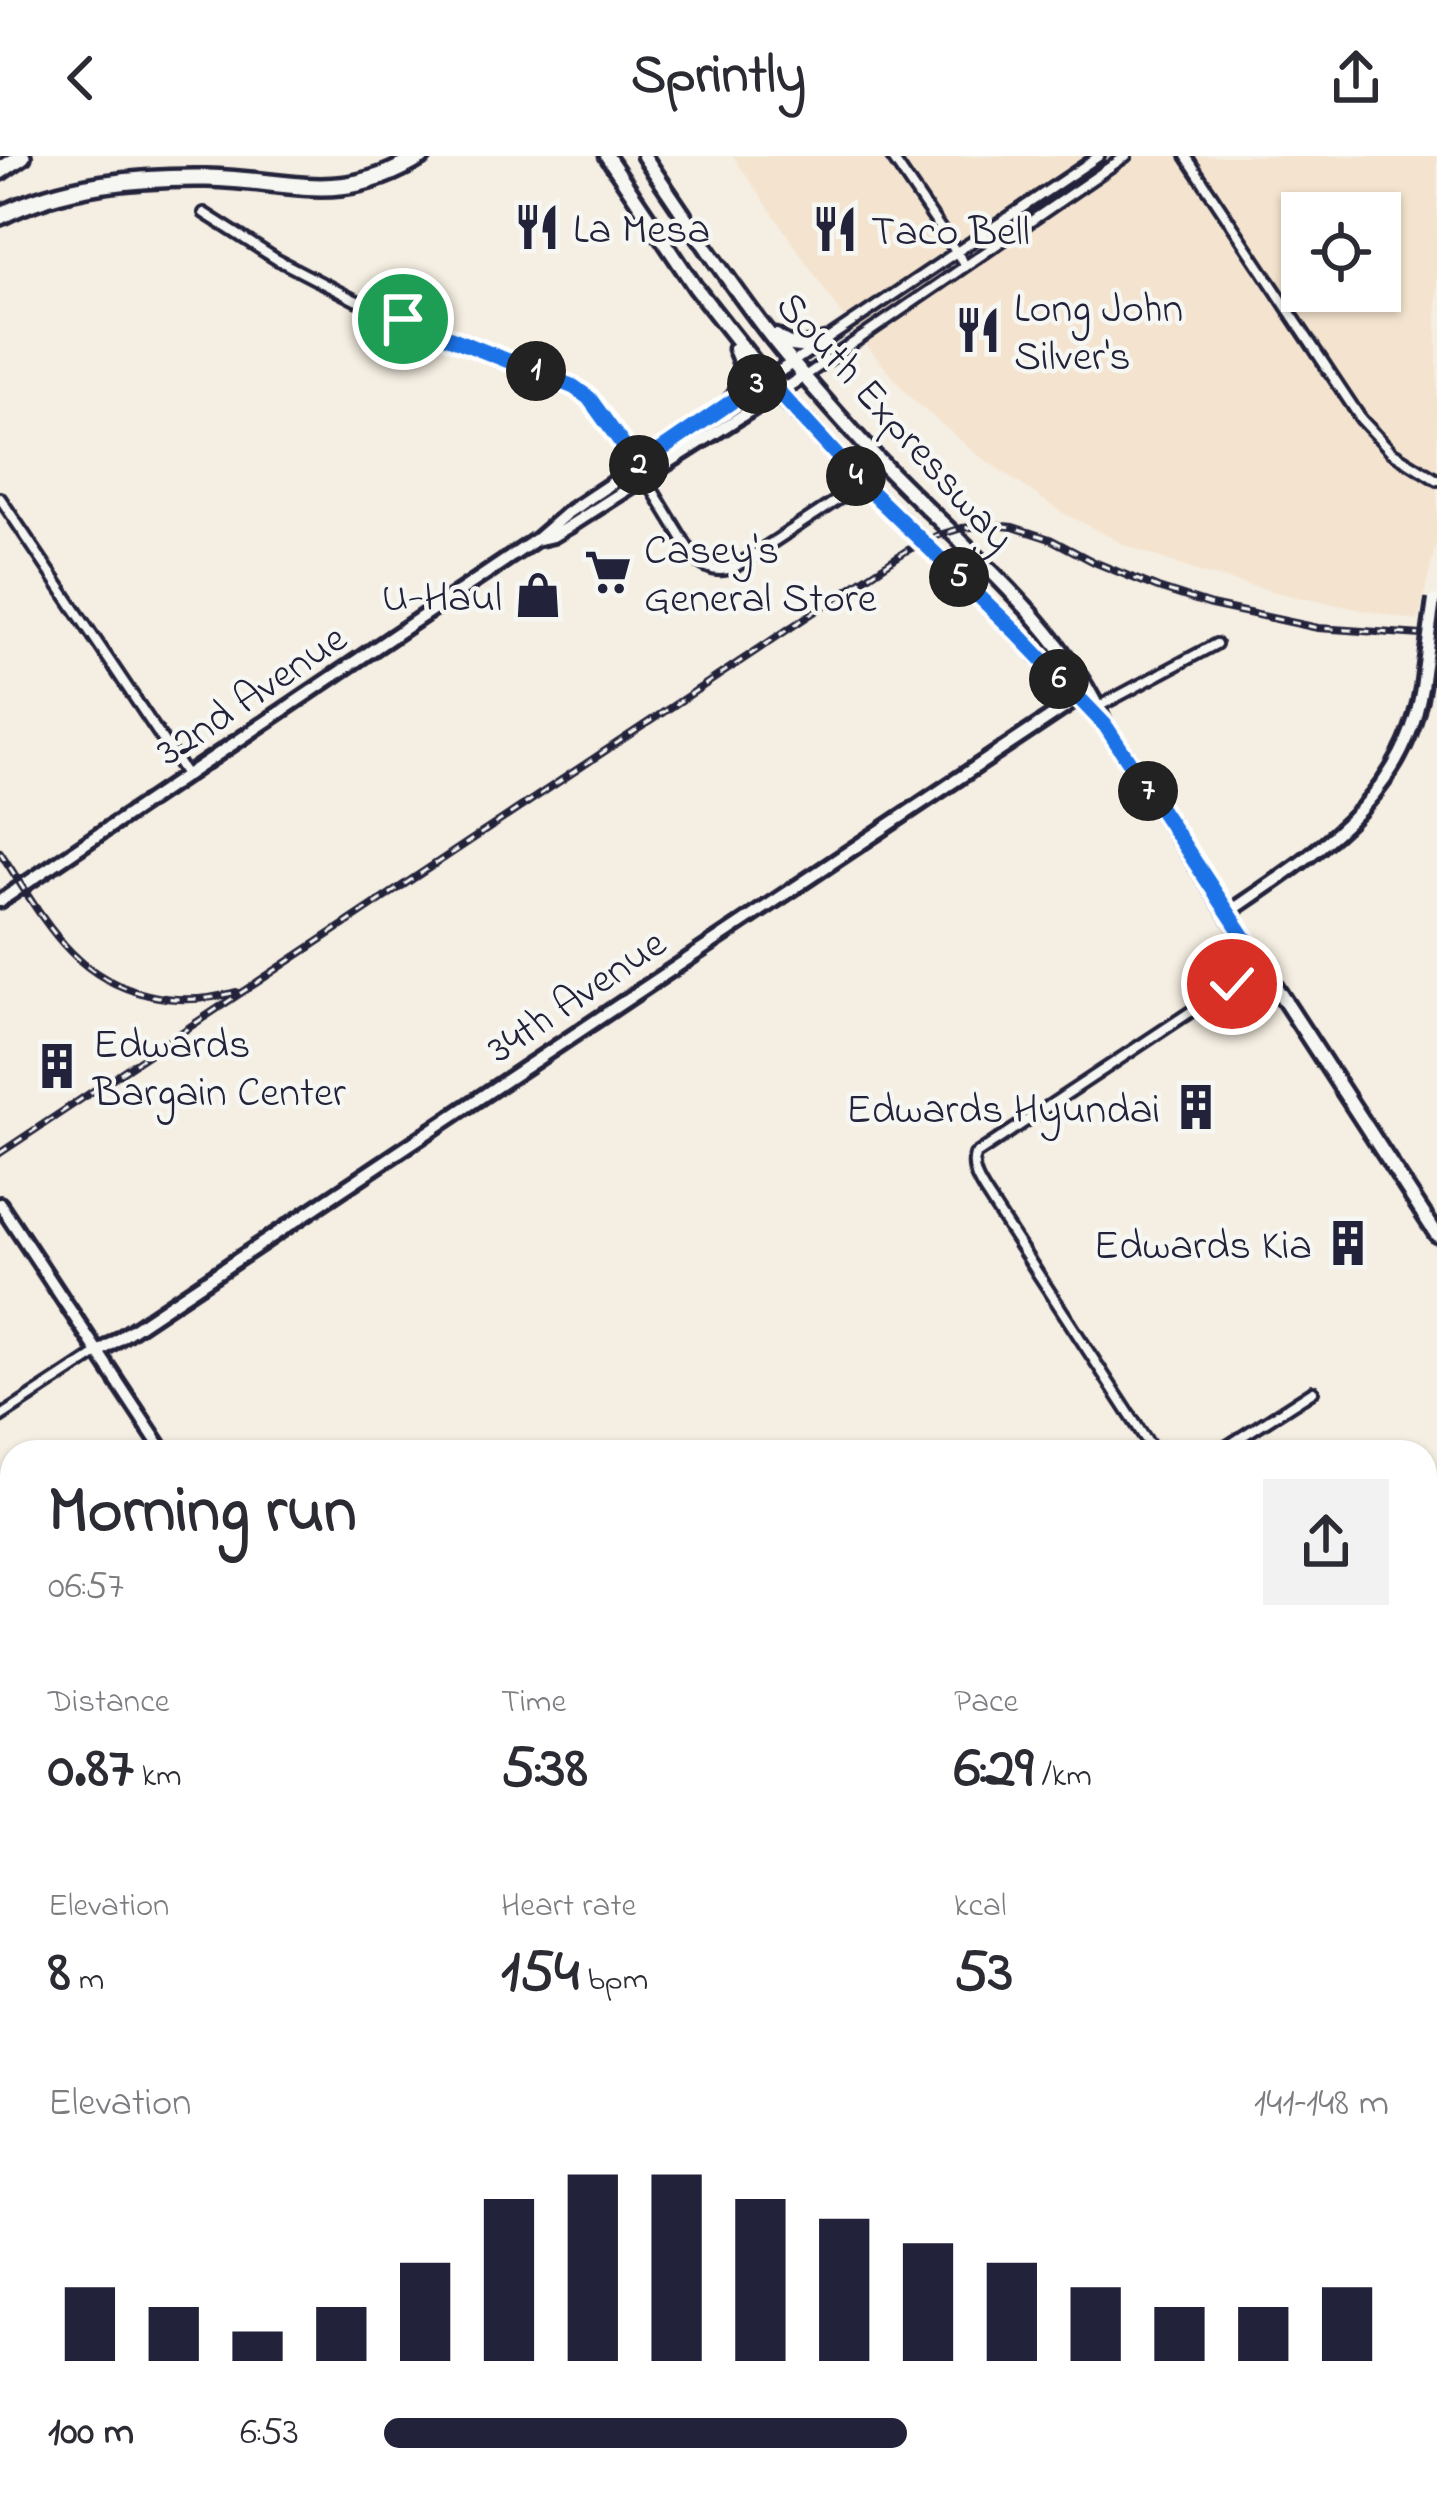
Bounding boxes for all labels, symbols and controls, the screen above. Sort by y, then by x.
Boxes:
text: Sprintly [631,39,806,117]
icon: back [48,45,114,111]
icon: share [1323,45,1389,111]
map controls [1281,192,1401,312]
button: locate [1281,192,1401,312]
place label: La Mesa [573,201,710,262]
restaurant icon: La Mesa [512,202,562,252]
place label: Taco Bell [871,203,1030,264]
restaurant icon: Taco Bell [810,204,860,254]
pin [352,268,454,370]
street label: South Expressway [760,279,1028,567]
place label: Long John Silver's [1014,280,1183,389]
icon: arrive [370,286,436,352]
restaurant icon: Long John Silver's [953,305,1003,355]
pin: 1 [506,341,566,401]
text: 1 [531,347,541,395]
pin: 3 [727,354,787,414]
text: 3 [750,360,764,408]
pin: 2 [609,435,669,495]
text: 2 [631,441,647,489]
pin: 4 [826,446,886,506]
text: 4 [849,452,863,500]
place label: Casey's General Store [644,522,877,631]
supermarket icon: Casey's General Store [583,547,633,597]
pin: 5 [929,547,989,607]
text: 5 [950,553,968,601]
place label: U-Haul [382,569,502,630]
shop icon: U-Haul [513,570,563,620]
street label: 32nd Avenue [145,610,360,783]
pin: 6 [1029,649,1089,709]
text: 6 [1052,655,1066,703]
pin: 7 [1118,761,1178,821]
text: 7 [1141,767,1155,815]
street label: 34th Avenue [476,915,680,1080]
pin [1181,933,1283,1035]
icon: check [1199,951,1265,1017]
place label: Edwards Bargain Center [92,1016,347,1125]
building icon: Edwards Bargain Center [32,1041,82,1091]
place label: Edwards Hyundai [846,1081,1160,1142]
building icon: Edwards Hyundai [1171,1082,1221,1132]
place label: Edwards Kia [1094,1217,1312,1278]
building icon: Edwards Kia [1323,1218,1373,1268]
text: Morning run [48,1466,357,1562]
button: share [1263,1479,1389,1605]
text: 06:57 [48,1559,124,1616]
text: Distance [48,1679,170,1727]
text: Time [501,1679,566,1727]
text: Pace [954,1679,1018,1727]
text: 0.87 [48,1727,133,1814]
text: 5:38 [501,1727,588,1814]
text: 6:29 [954,1727,1033,1814]
text: km [133,1753,182,1801]
text: /km [1033,1753,1092,1801]
text: Elevation [48,1883,169,1931]
text: Heart rate [501,1883,636,1931]
text: kcal [954,1883,1006,1931]
text: 8 [48,1931,71,2018]
text: 154 [501,1931,579,2018]
text: 53 [954,1931,1013,2018]
text: m [71,1957,104,2005]
text: bpm [579,1957,648,2005]
text: Elevation [48,2076,191,2133]
text: 141–148 m [1254,2076,1389,2133]
text: 100 m [48,2405,134,2462]
text: 6:53 [240,2405,299,2462]

